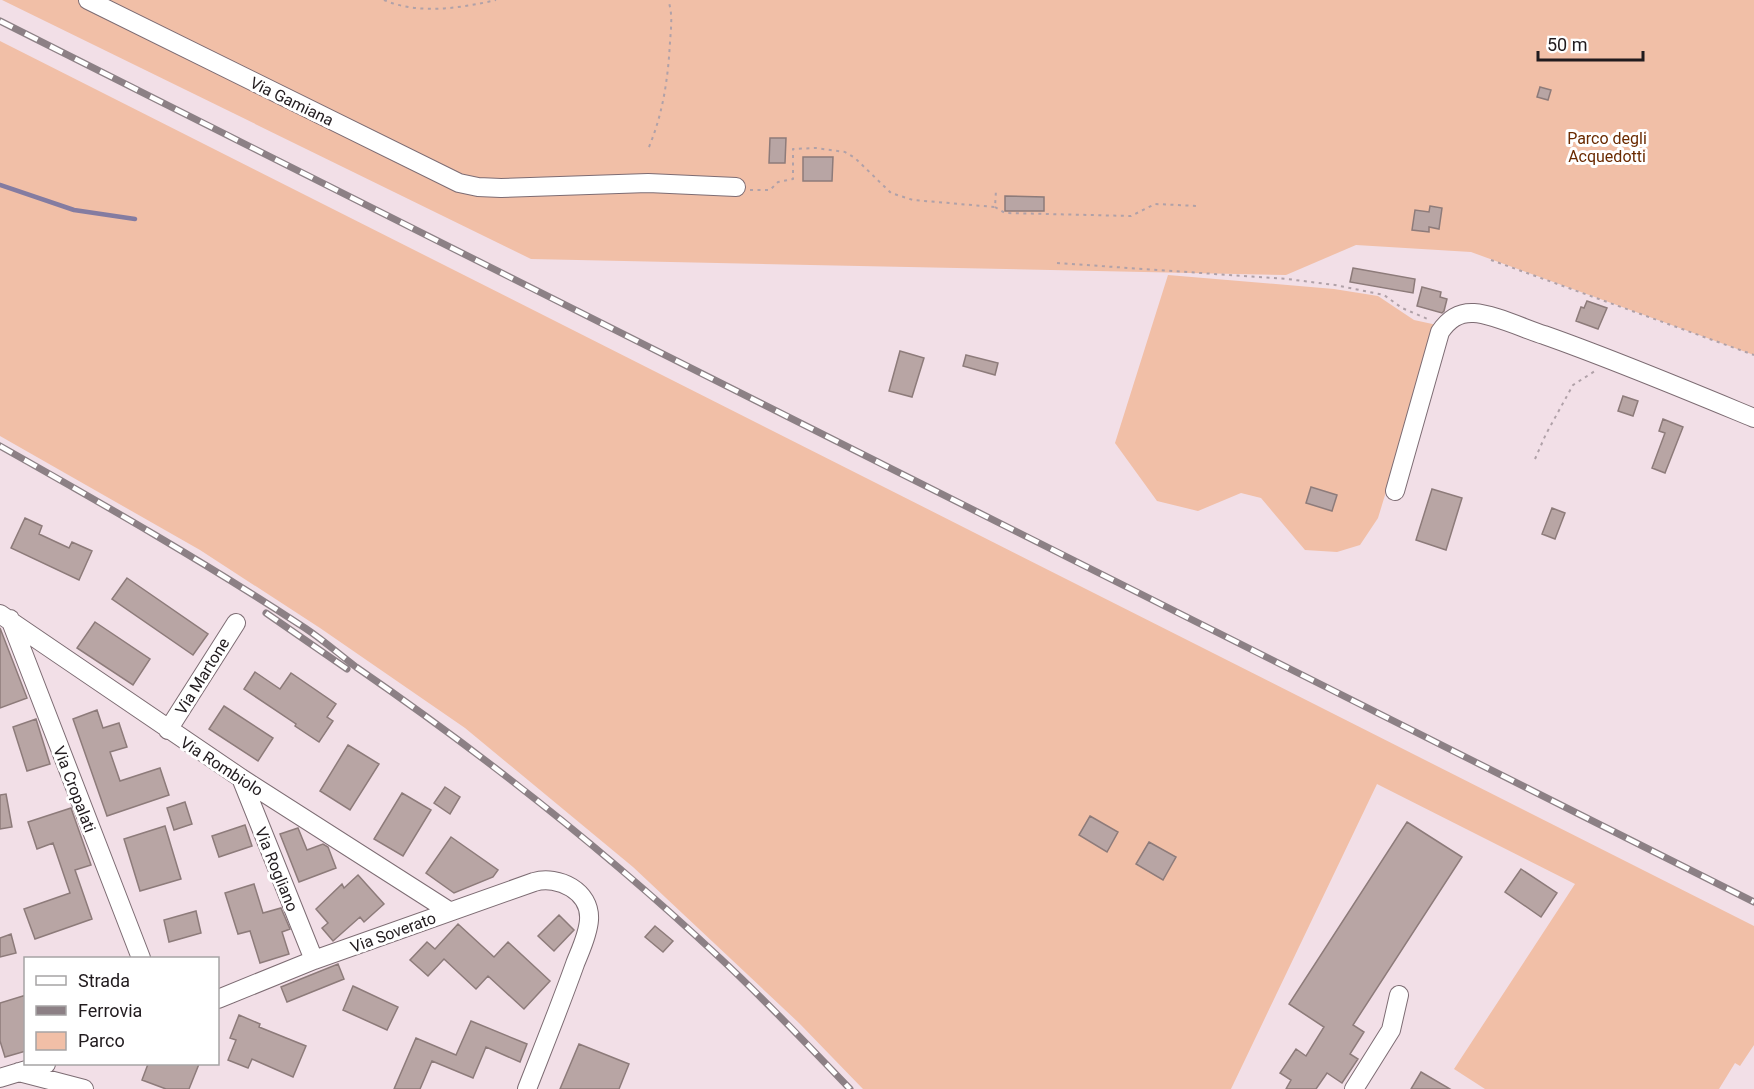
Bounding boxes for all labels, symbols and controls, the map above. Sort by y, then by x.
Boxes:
scale bar [1538,24,1643,62]
text: 50 m [1547,34,1587,55]
street label: Via Gamiana [247,73,337,130]
park label: Parco degli Acquedotti [1567,129,1647,166]
street label: Via Martone [171,634,233,718]
street label: Via Rombiolo [177,733,267,800]
street label: Via Cropalati [49,743,100,835]
street label: Via Rogliano [251,824,302,914]
street label: Via Soverato [348,908,438,957]
legend [24,957,219,1065]
text: Strada [78,970,130,991]
text: Ferrovia [78,1000,142,1021]
text: Parco [78,1030,125,1051]

